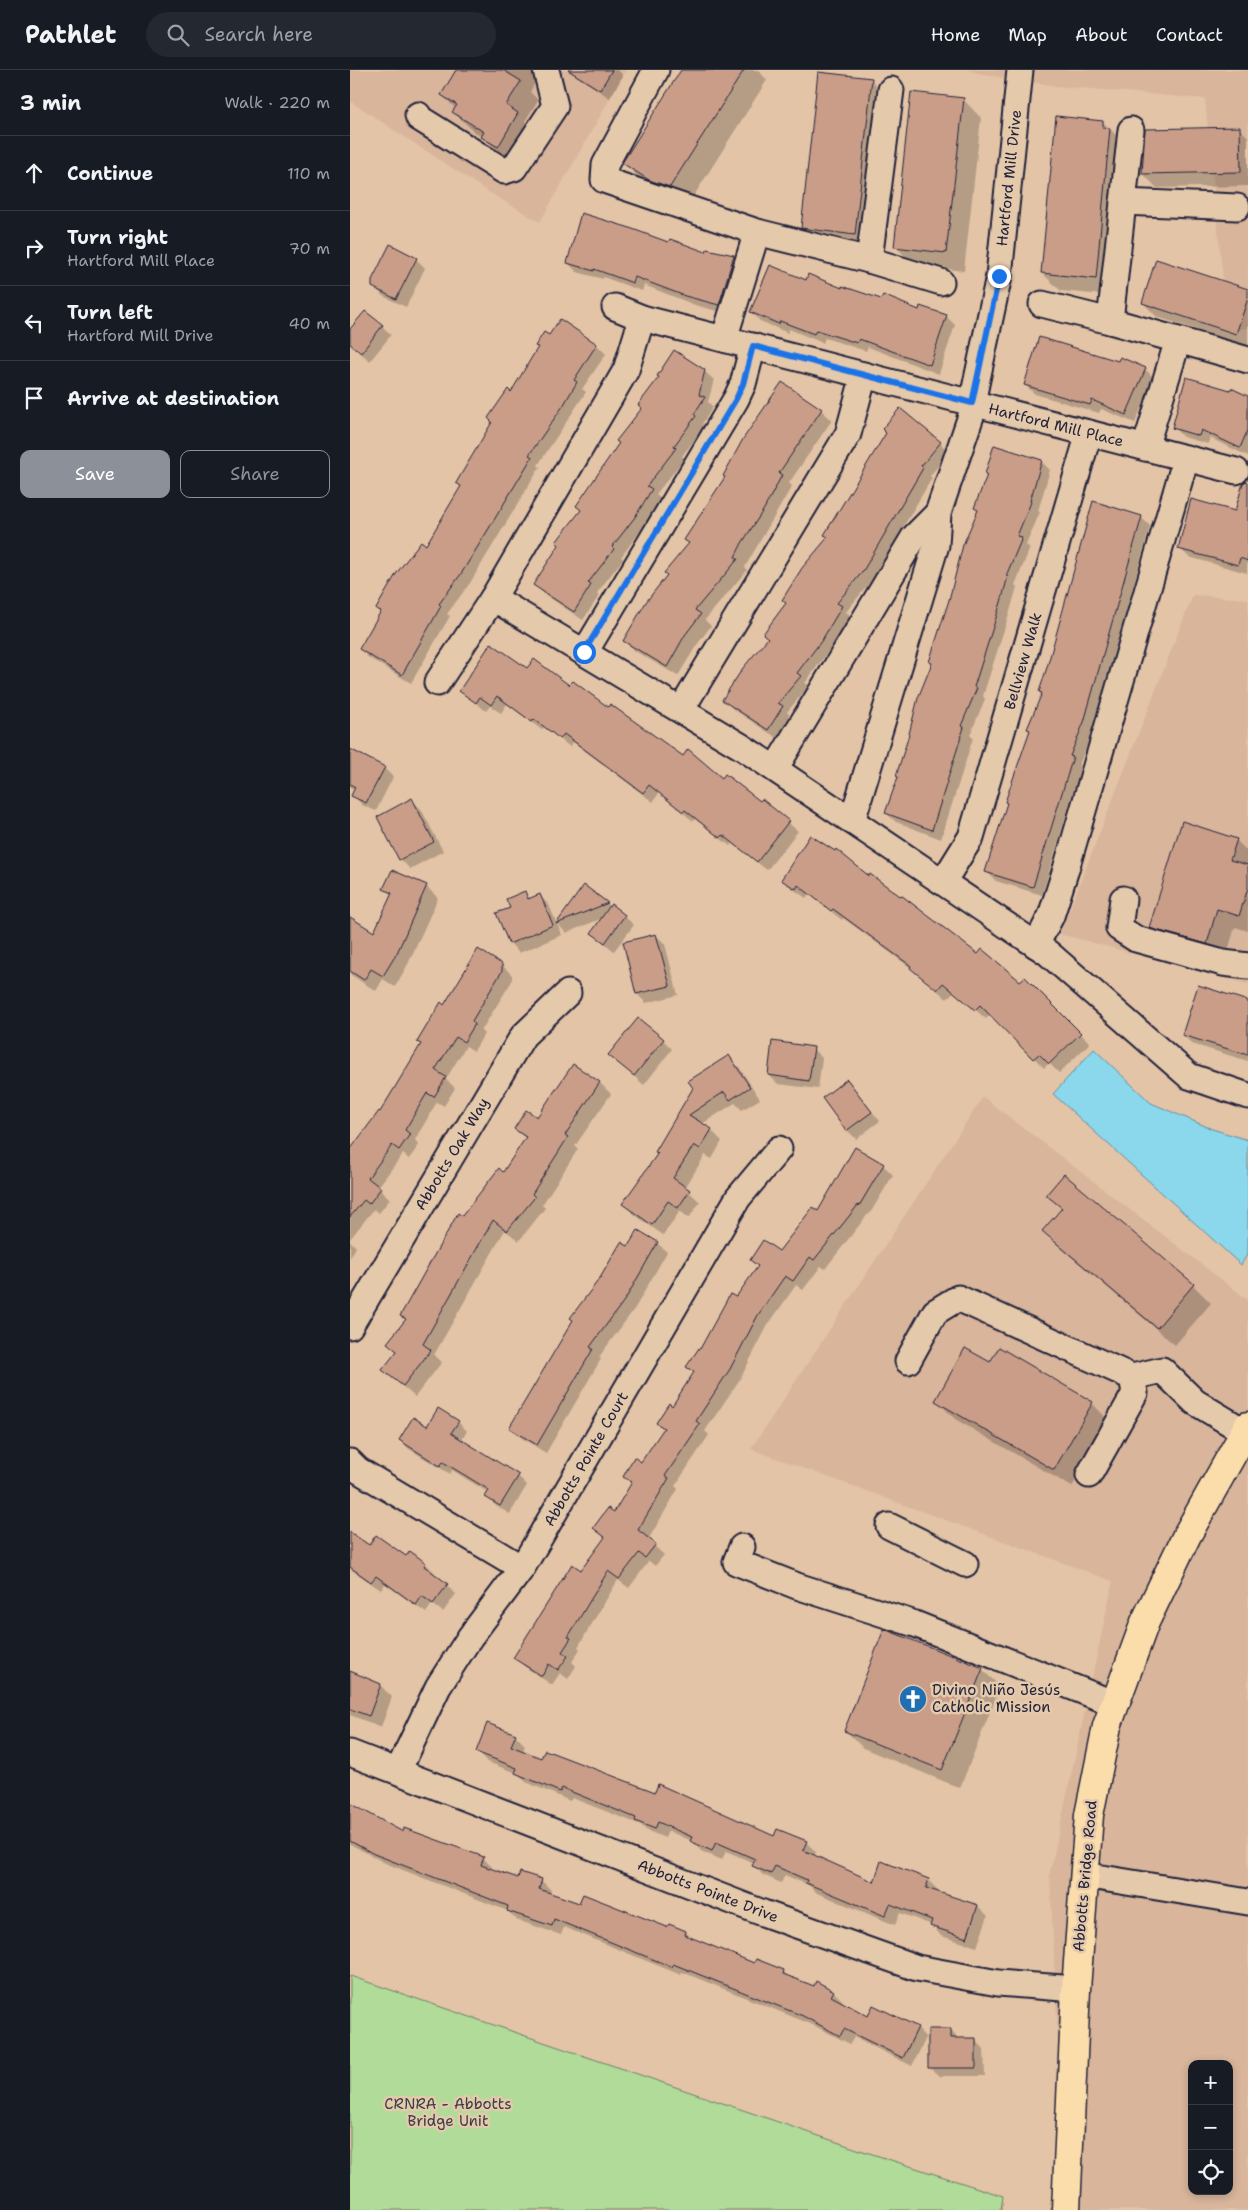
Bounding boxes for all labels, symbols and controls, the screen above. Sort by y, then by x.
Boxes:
search box [146,12,496,57]
text: Pathlet [25,19,116,51]
icon: search [164,21,192,49]
text: Search here [204,22,313,47]
text: Home [931,23,980,47]
text: Map [1008,23,1047,47]
text: About [1075,23,1128,47]
text: Contact [1156,23,1223,47]
text: 3 min [20,89,81,117]
text: Walk · 220 m [224,92,330,113]
street label: Hartford Mill Drive [992,109,1026,247]
icon: ahead [20,159,48,187]
text: Continue [67,161,153,186]
text: 110 m [287,163,330,184]
text: Turn right [67,225,168,250]
icon: right [20,234,48,262]
text: 70 m [289,238,330,259]
text: Hartford Mill Place [67,250,215,271]
route end [988,265,1011,288]
text: Turn left [67,300,153,325]
icon: left [20,309,48,337]
text: 40 m [288,313,330,334]
text: Hartford Mill Drive [67,325,213,346]
icon: arrive [20,384,48,412]
text: Arrive at destination [67,386,279,411]
street label: Hartford Mill Place [986,399,1126,451]
button: Save [20,450,170,498]
button: Share [180,450,330,498]
street label: Bellview Walk [1000,610,1046,712]
route start [573,641,596,664]
street label: Abbotts Oak Way [410,1094,494,1214]
street label: Abbotts Pointe Court [539,1388,633,1530]
place label: Divino Niño Jesús Catholic Mission [932,1680,1060,1717]
church icon: Divino Niño Jesús Catholic Mission [898,1684,928,1714]
street label: Abbotts Bridge Road [1068,1799,1102,1953]
street label: Abbotts Pointe Drive [635,1855,781,1927]
map controls [1188,2060,1233,2195]
button: + [1188,2060,1233,2105]
park label: CRNRA - Abbotts Bridge Unit [384,2094,512,2131]
button: − [1188,2105,1233,2150]
button: locate [1188,2150,1233,2195]

